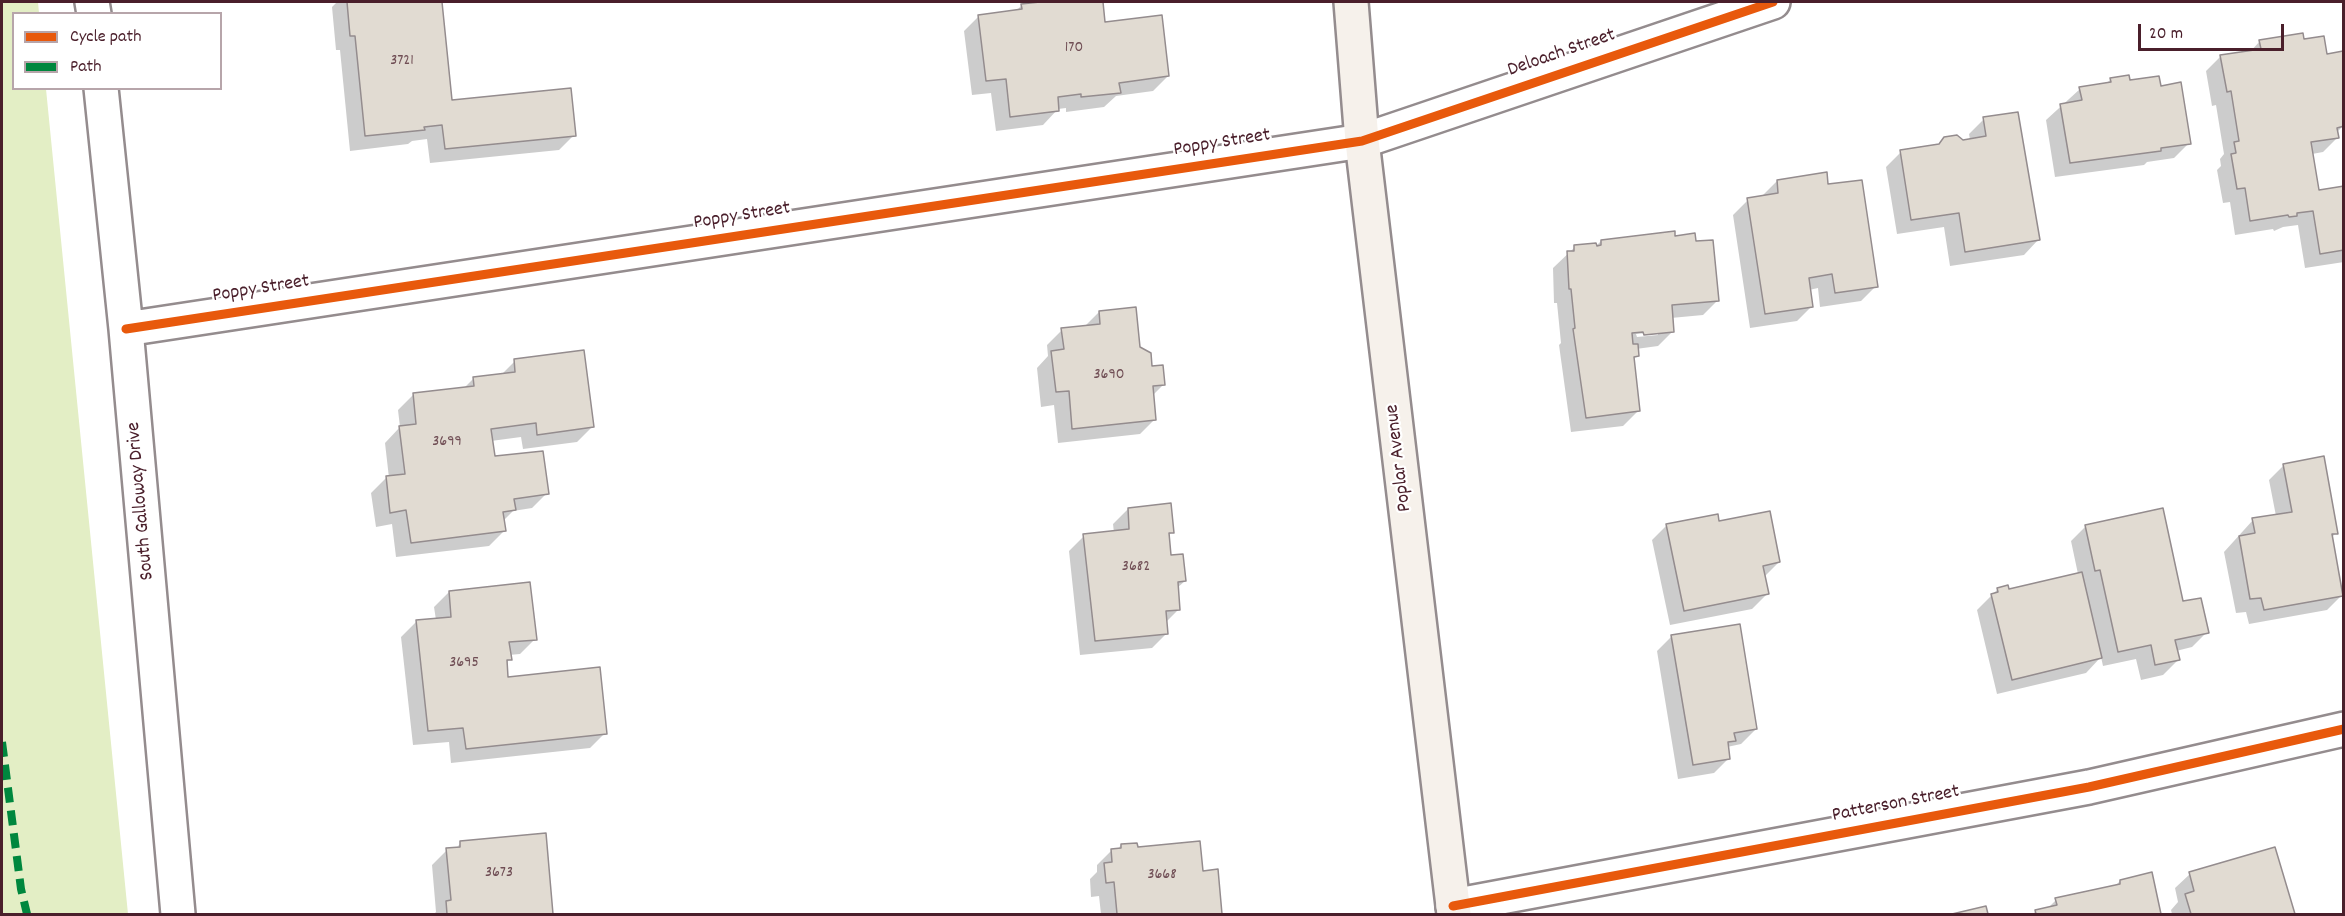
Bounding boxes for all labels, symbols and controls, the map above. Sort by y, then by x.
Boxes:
legend [12,12,222,90]
scale bar [2141,12,2286,50]
text: 20 m [2149,22,2183,47]
street label: Deloach Street [1505,24,1619,84]
text: Cycle path [70,25,141,50]
house number: 170 [1065,39,1083,59]
house number: 3721 [390,52,414,72]
text: Path [70,55,102,80]
street label: Poppy Street [1172,125,1272,163]
street label: Poppy Street [692,198,792,236]
street label: Poppy Street [211,271,311,309]
house number: 3690 [1094,366,1124,386]
street label: Poplar Avenue [1382,403,1418,513]
street label: South Galloway Drive [123,421,161,581]
house number: 3699 [432,433,462,453]
house number: 3682 [1122,558,1150,578]
house number: 3695 [449,654,479,674]
street label: Patterson Street [1830,781,1962,829]
house number: 3673 [485,864,513,884]
house number: 3668 [1147,866,1177,886]

